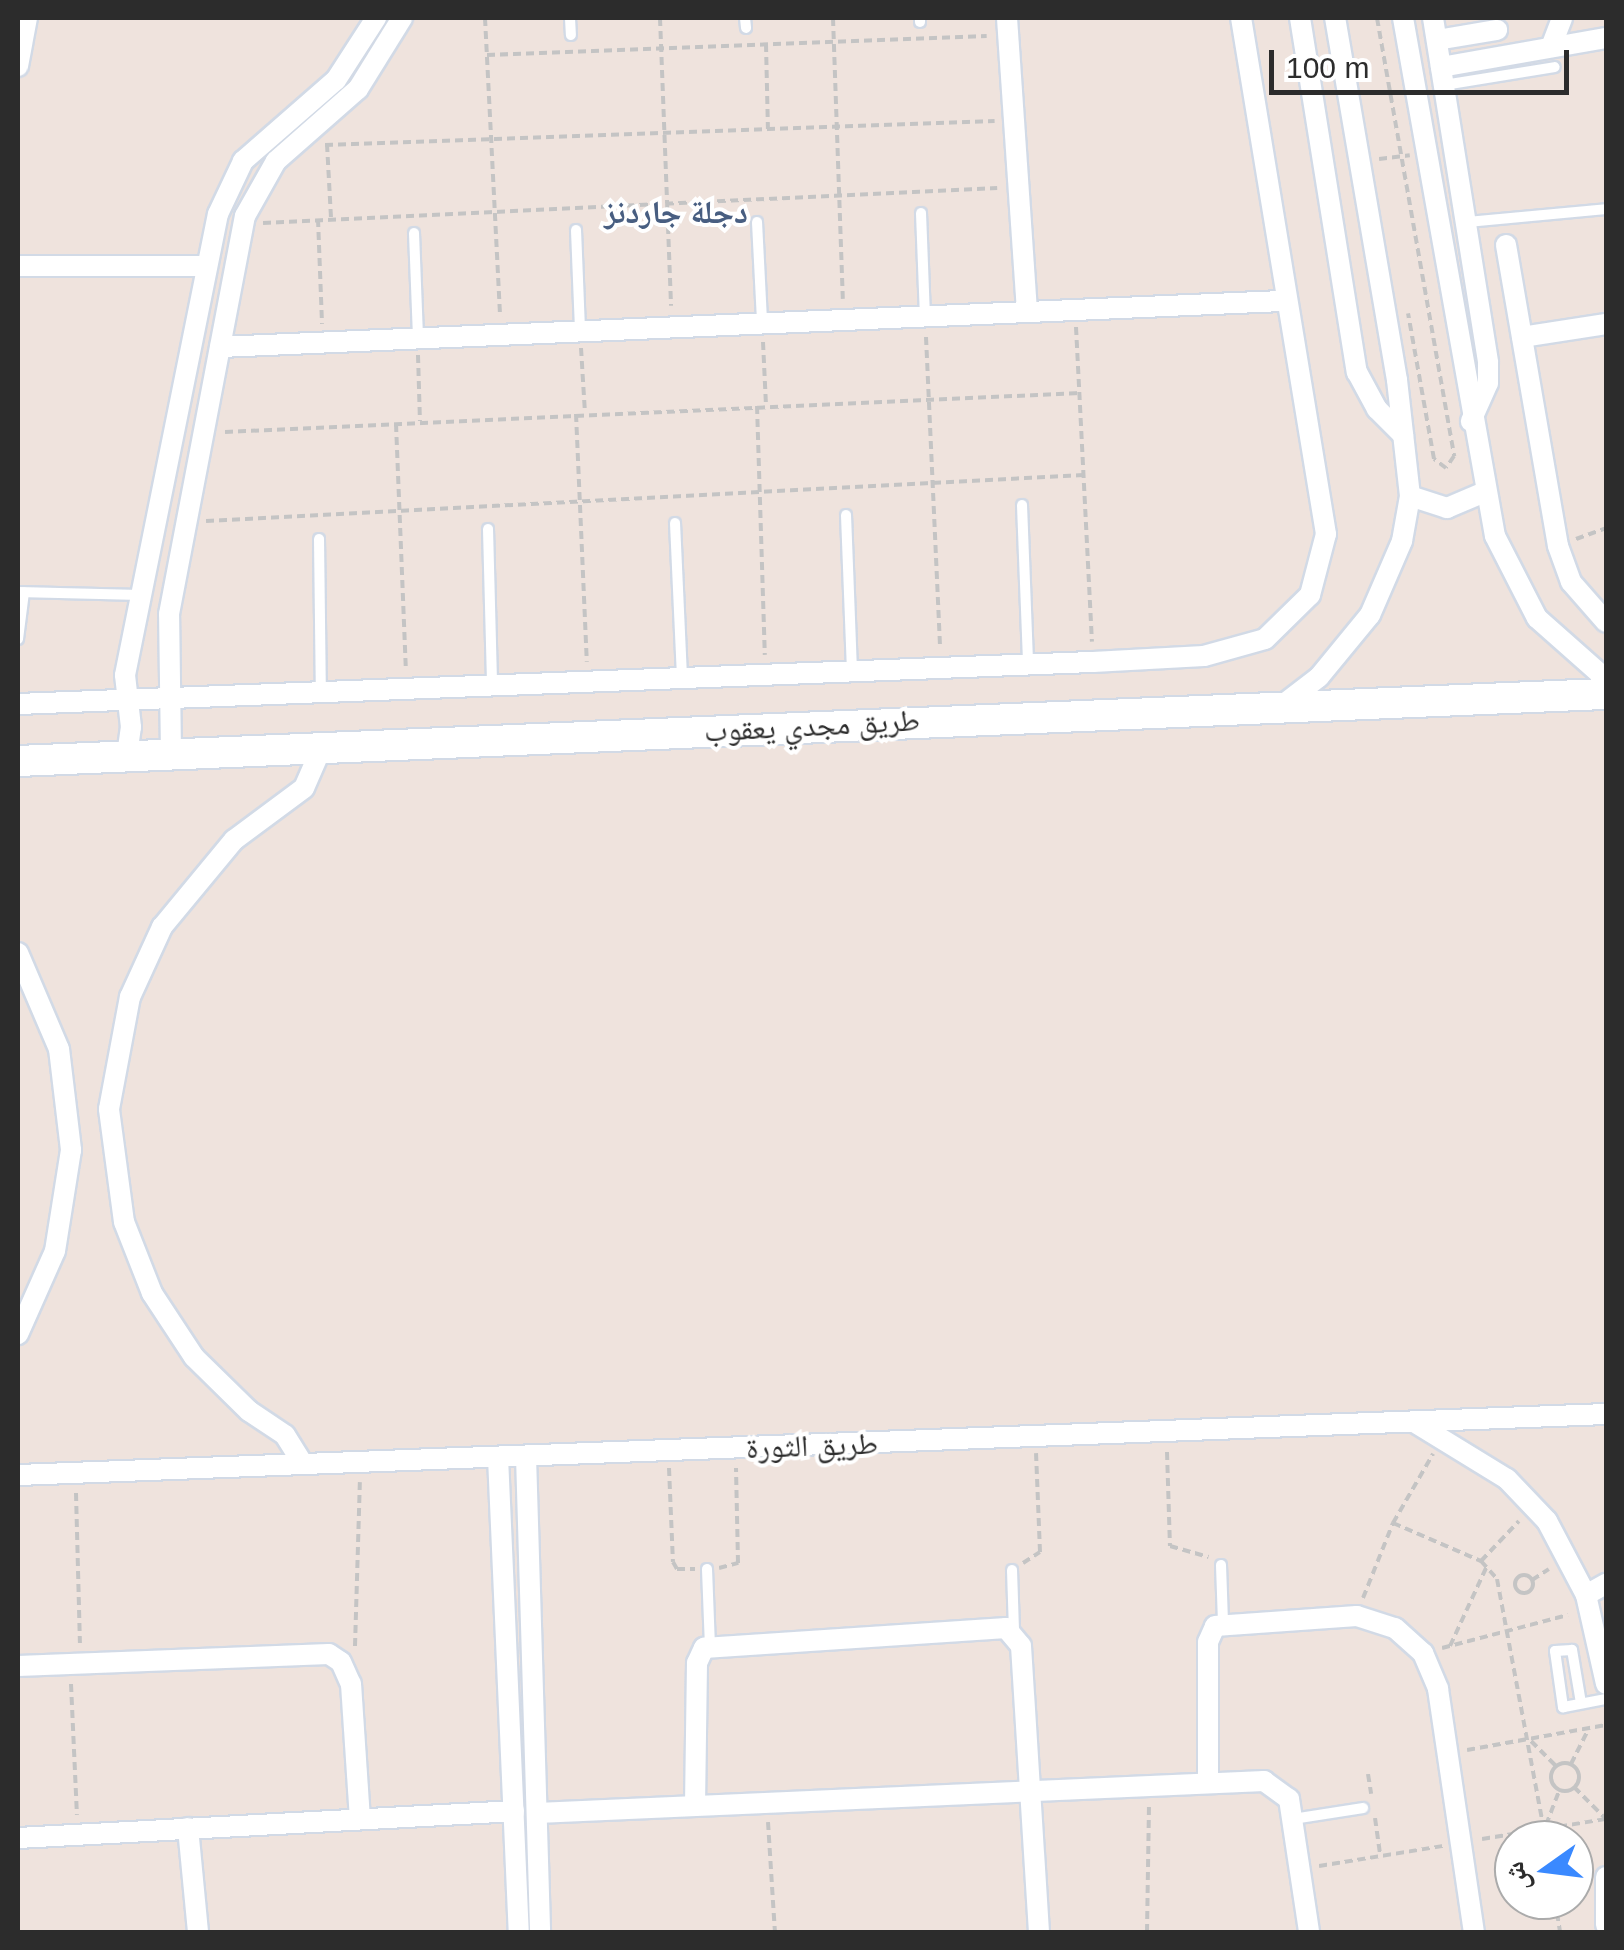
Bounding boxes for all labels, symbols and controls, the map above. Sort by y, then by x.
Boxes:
scale bar [1274,30,1574,92]
text: 100 m [1286,51,1369,84]
district label: دجلة جاردنز [604,193,748,231]
street label: طريق مجدي يعقوب [703,702,921,750]
street label: طريق الثورة [745,1426,879,1466]
north arrow [1494,1820,1594,1920]
text: ش [1498,1859,1535,1895]

